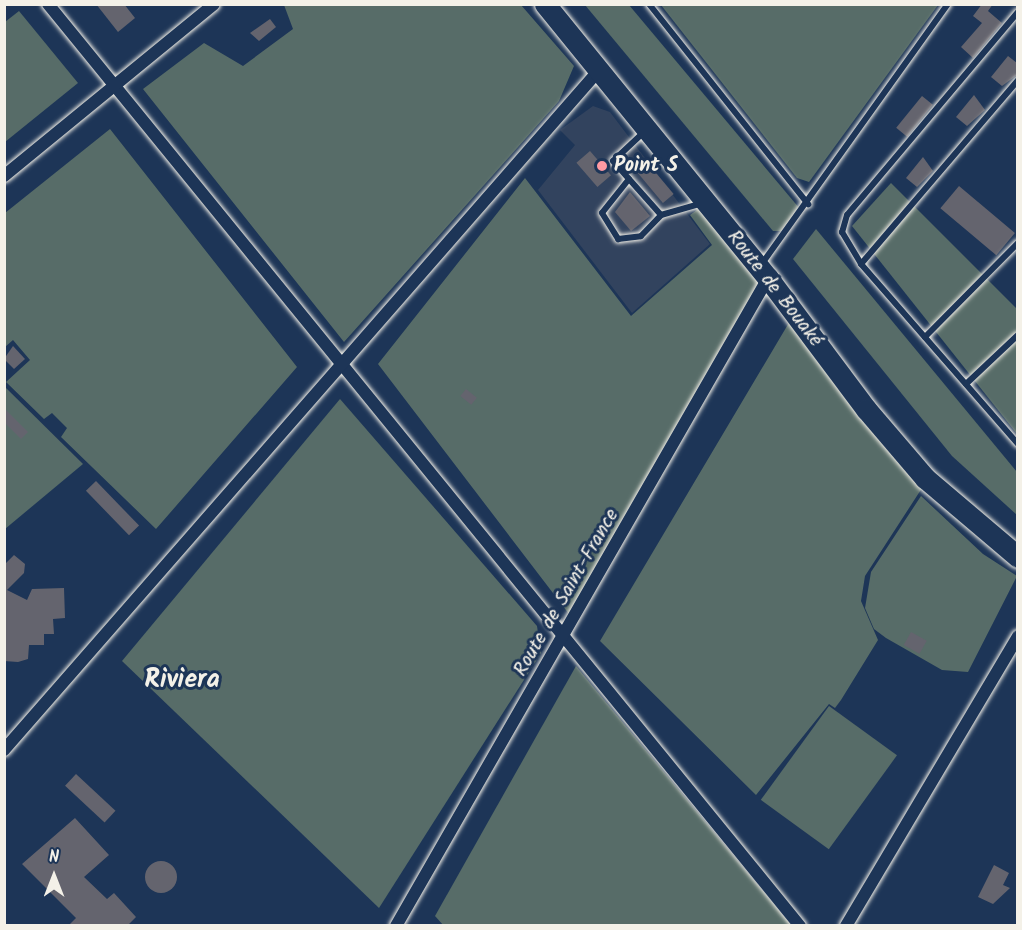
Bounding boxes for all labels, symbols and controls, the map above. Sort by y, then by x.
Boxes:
place label: Point S [614,154,678,178]
marker: Point S [595,159,609,173]
street label: Route de Bouaké [721,226,827,352]
street label: Route de Saint-France [509,505,625,681]
district label: Riviera [144,665,220,697]
text: N [49,845,59,870]
north arrow [24,846,84,906]

